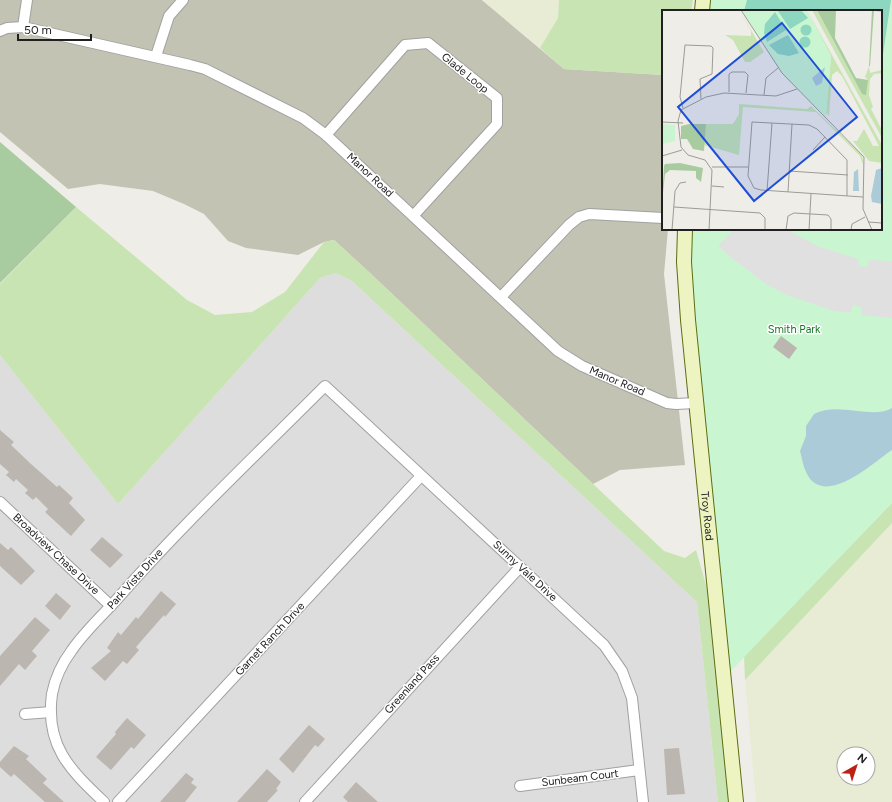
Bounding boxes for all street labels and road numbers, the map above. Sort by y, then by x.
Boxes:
street label: Glade Loop [439,50,491,96]
street label: Manor Road [344,150,396,200]
street label: Manor Road [587,363,647,399]
street label: Troy Road [699,491,716,541]
street label: Broadview Chase Drive [10,511,102,597]
street label: Sunny Vale Drive [490,538,560,604]
street label: Park Vista Drive [104,546,166,612]
street label: Garnet Ranch Drive [233,600,307,678]
street label: Greenland Pass [382,652,442,716]
street label: Sunbeam Court [541,767,619,789]

